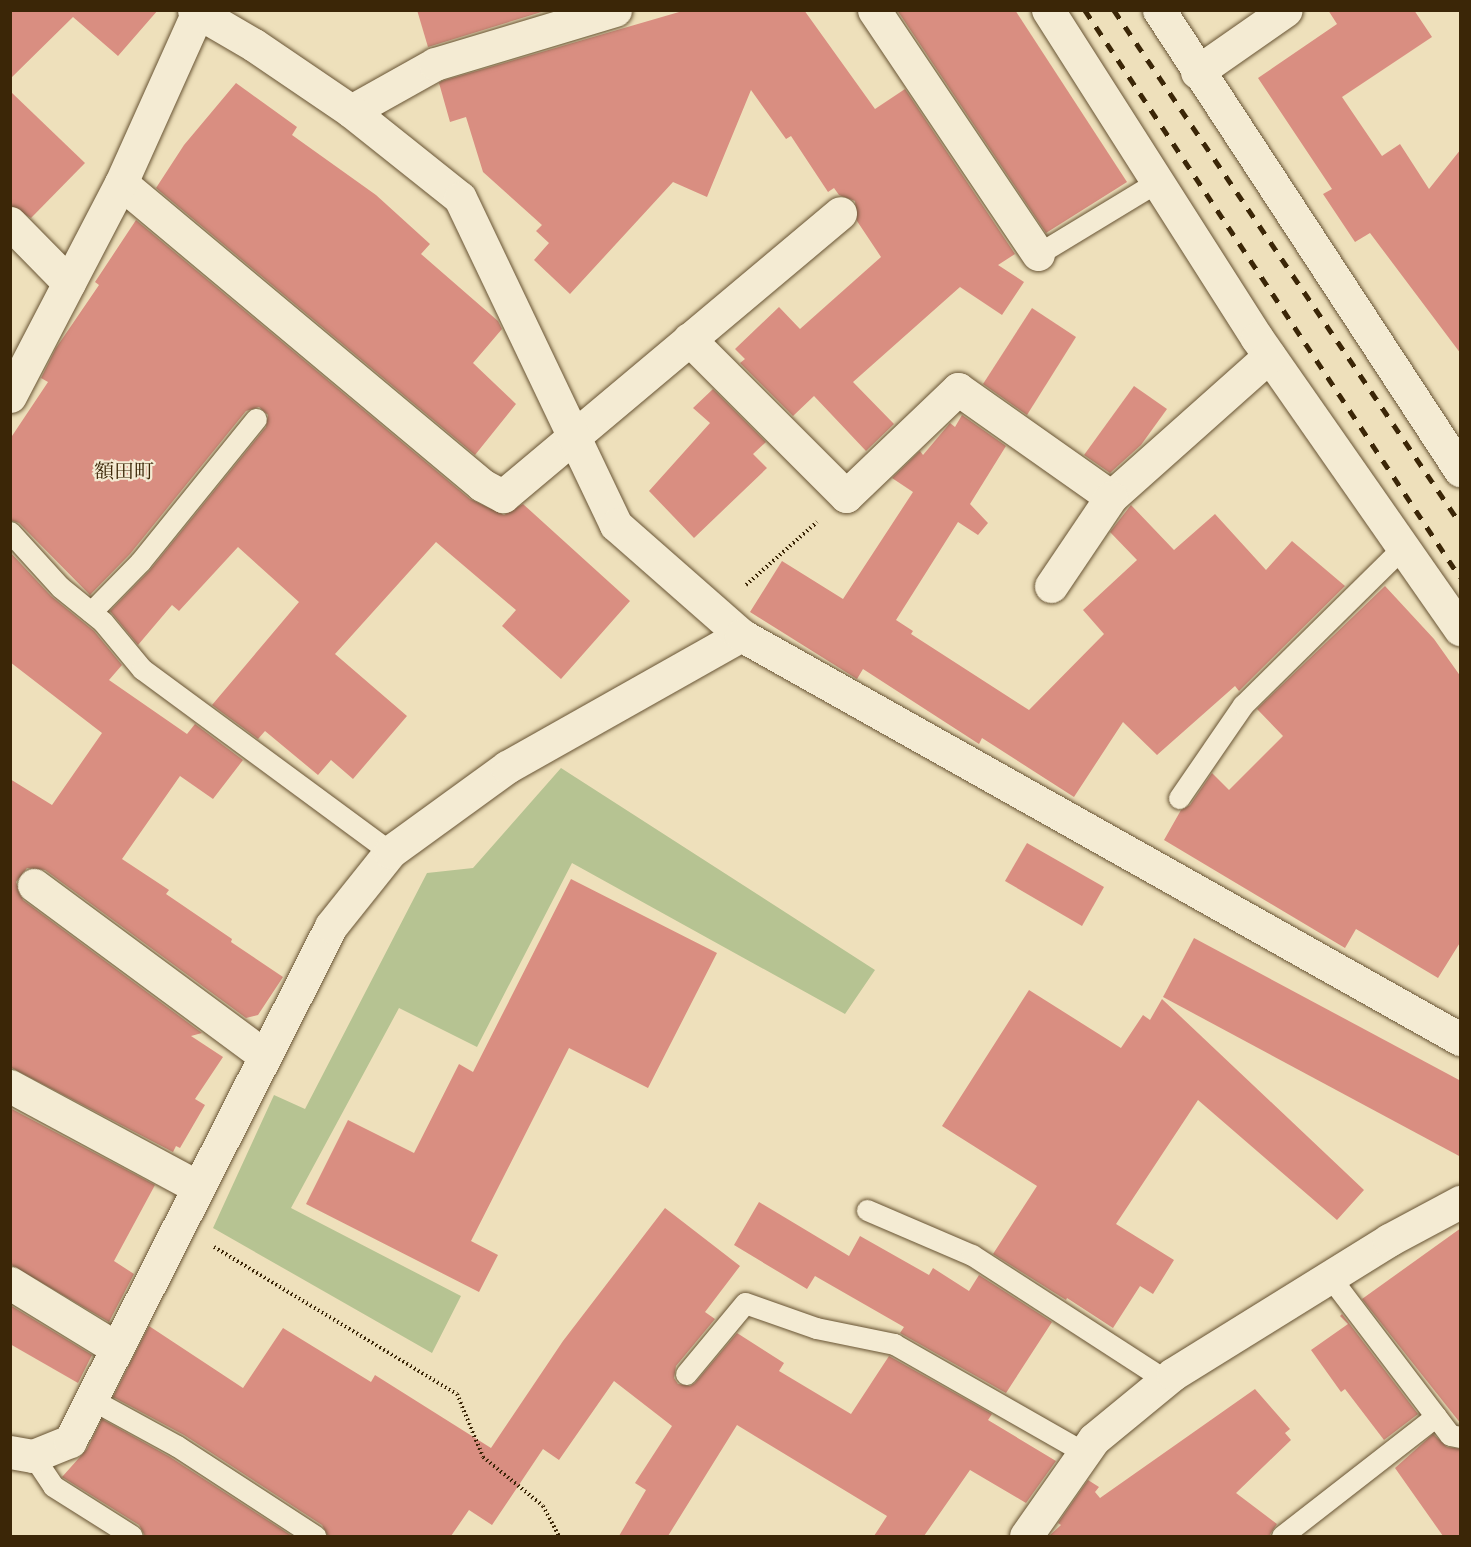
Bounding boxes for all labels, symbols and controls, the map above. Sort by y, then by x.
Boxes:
district label: 額田町 [94,459,154,483]

